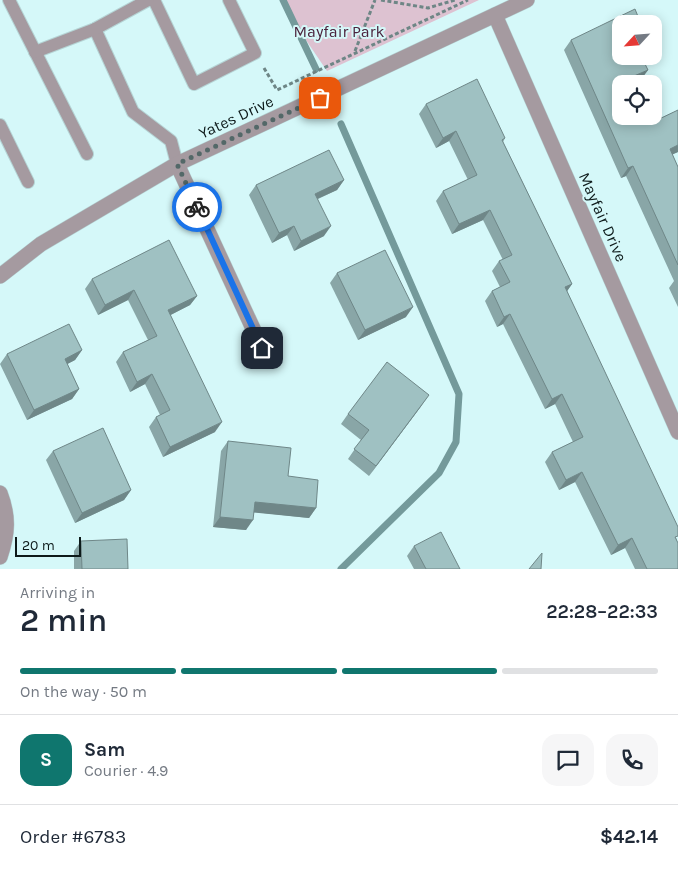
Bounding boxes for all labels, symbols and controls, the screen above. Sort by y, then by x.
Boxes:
north arrow [612,15,662,65]
map controls [612,15,662,125]
park label: Mayfair Park [294,22,384,41]
button: locate [612,75,662,125]
pin [299,77,341,119]
icon: bag [306,84,334,112]
street label: Yates Drive [196,91,276,143]
street label: Mayfair Drive [575,169,631,265]
courier [172,182,222,232]
icon: bike [183,193,211,221]
pin [241,327,283,369]
icon: home [248,334,276,362]
scale bar [15,534,81,557]
text: 20 m [22,537,55,554]
text: Arriving in [20,583,95,602]
text: 22:28–22:33 [546,601,658,623]
text: 2 min [20,602,107,639]
text: On the way · 50 m [20,682,147,701]
button: chat [542,734,594,786]
button: phone [606,734,658,786]
text: Sam [84,739,125,761]
text: S [40,749,52,771]
text: Courier · 4.9 [84,761,168,780]
text: Order #6783 [20,826,126,848]
text: $42.14 [600,826,658,848]

